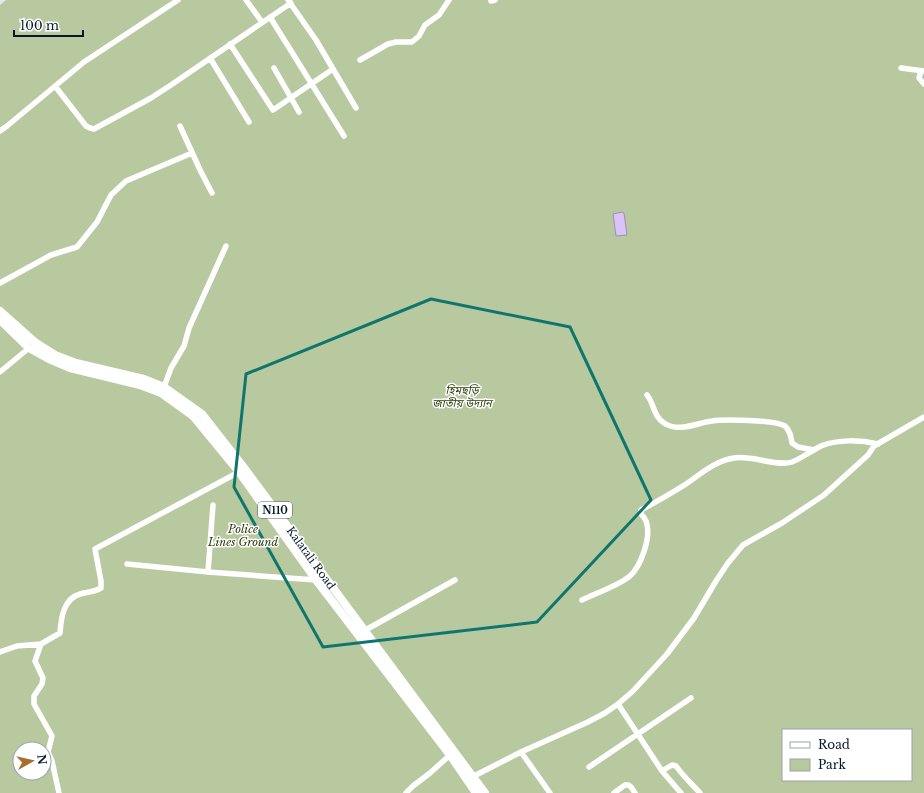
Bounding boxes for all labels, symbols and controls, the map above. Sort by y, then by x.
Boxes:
scale bar [14,12,83,38]
text: 100 m [20,18,59,33]
park label: হিমছড়ি জাতীয় উদ্যান [432,383,494,410]
road number: N110 [258,502,292,518]
park label: Police Lines Ground [207,522,278,549]
street label: Kalatali Road [283,524,339,593]
legend [782,729,912,781]
text: Road [818,737,850,752]
north arrow [12,741,52,781]
text: N [34,754,50,766]
text: Park [818,757,846,772]

